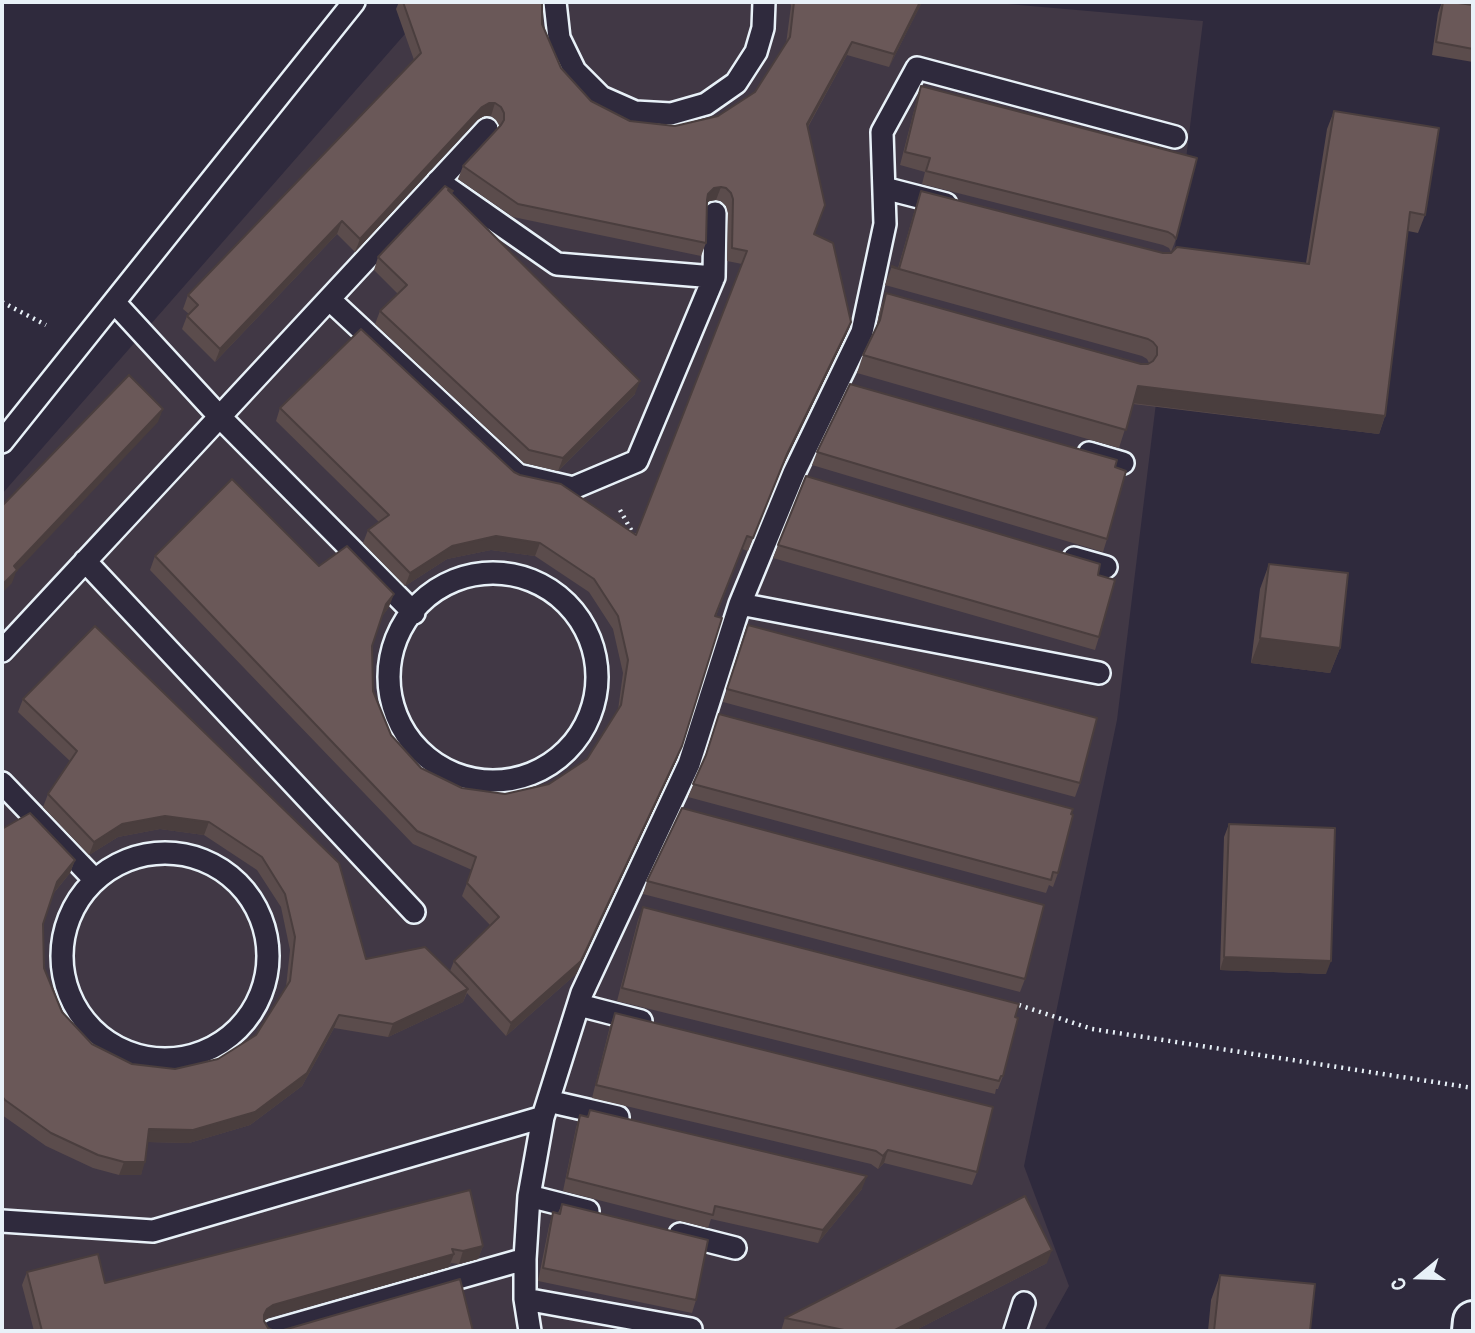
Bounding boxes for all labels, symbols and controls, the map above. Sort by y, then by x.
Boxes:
north arrow [1384,1242,1454,1312]
text: С [1386,1274,1412,1293]

